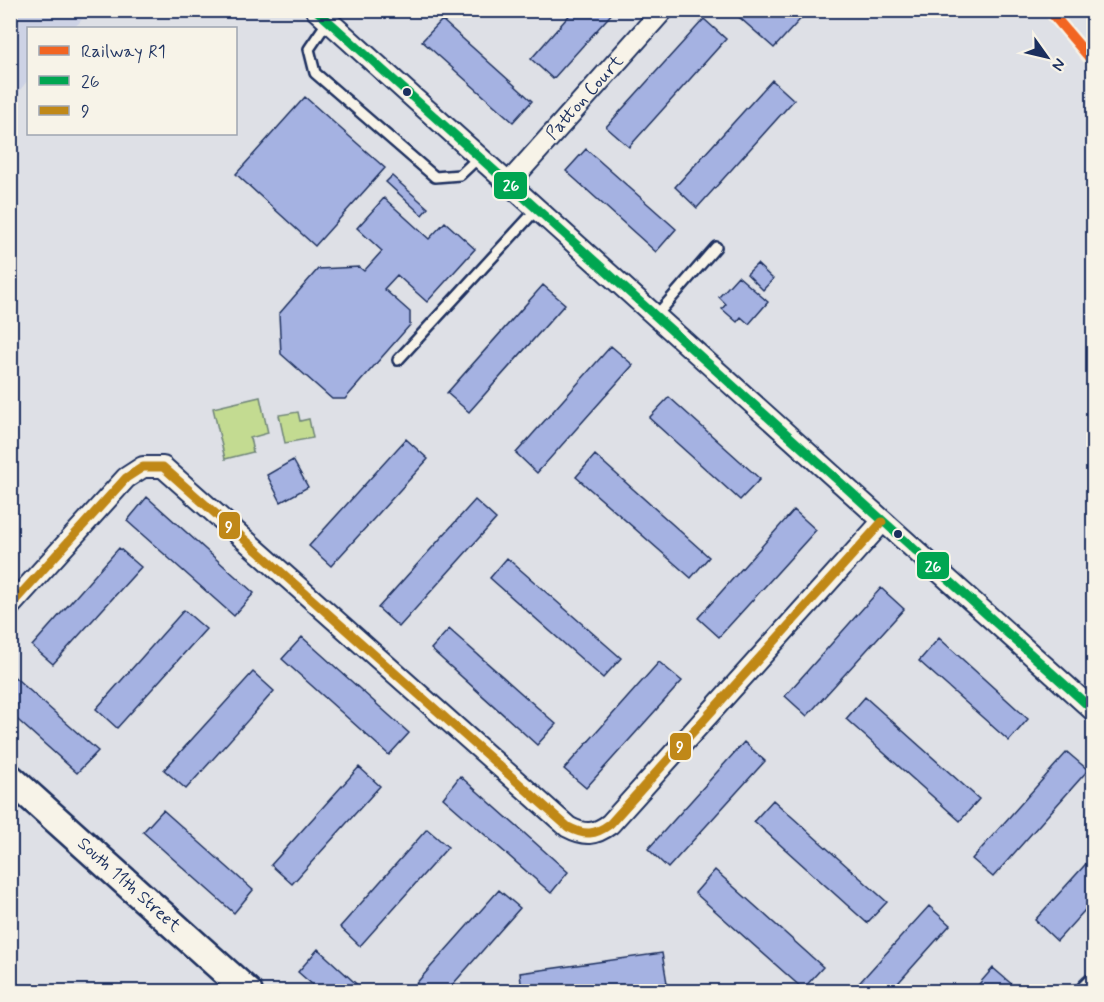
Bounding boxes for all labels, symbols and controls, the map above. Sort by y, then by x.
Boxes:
legend [27,27,237,135]
north arrow [1017,27,1077,87]
text: Railway R1 [81,40,166,64]
street label: Patton Court [541,50,629,145]
text: N [1047,54,1070,75]
text: 26 [81,70,100,94]
unlabelled marker [401,86,413,98]
text: 9 [81,100,90,124]
line badge: 26 [493,171,528,200]
text: 26 [503,176,519,197]
line badge: 9 [218,511,241,540]
text: 9 [225,517,233,538]
unlabelled marker [892,528,904,540]
line badge: 26 [916,551,950,580]
text: 26 [925,557,941,578]
line badge: 9 [669,732,692,761]
text: 9 [676,737,684,758]
street label: South 11th Street [72,832,186,938]

